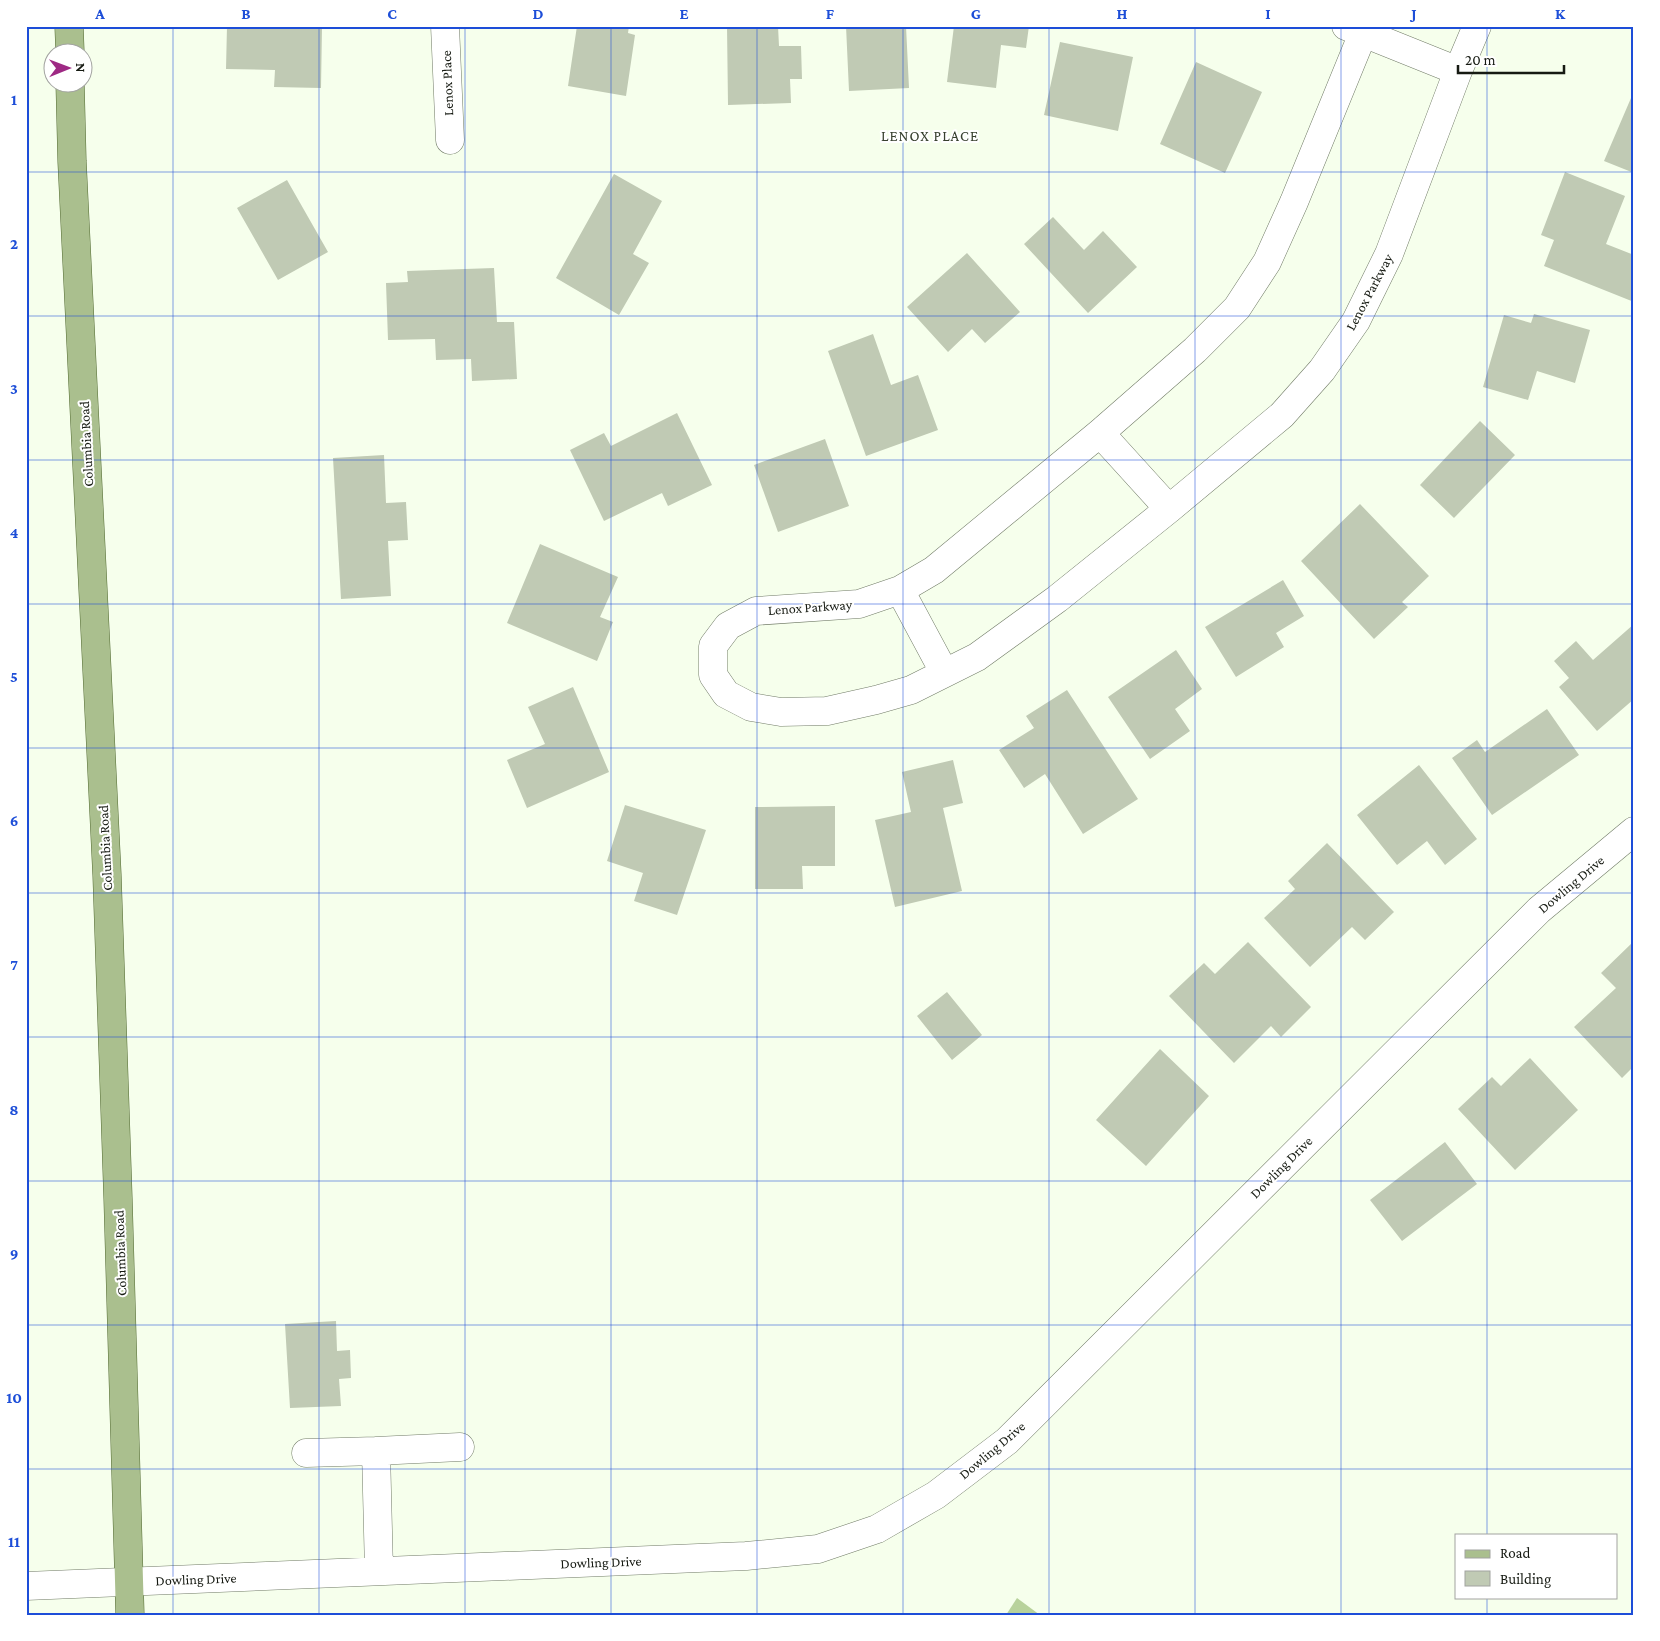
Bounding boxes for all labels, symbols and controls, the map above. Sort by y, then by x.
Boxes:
text: A [94,5,105,22]
text: B [241,5,251,22]
text: C [387,5,397,22]
text: D [532,5,544,22]
text: E [679,5,689,22]
text: F [826,5,835,22]
text: G [971,5,981,22]
text: H [1117,5,1128,22]
text: I [1265,5,1271,22]
text: J [1409,5,1417,22]
text: K [1555,5,1566,22]
north arrow [42,42,92,92]
scale bar [1458,42,1564,74]
street label: Lenox Place [438,50,456,116]
text: 20 m [1465,52,1496,68]
text: N [73,63,89,73]
text: 1 [11,91,17,108]
district label: LENOX PLACE [881,128,979,144]
text: 2 [10,235,18,252]
street label: Lenox Parkway [1342,251,1396,333]
text: 3 [10,380,18,397]
street label: Columbia Road [76,400,96,487]
text: 4 [10,524,19,541]
street label: Lenox Parkway [767,596,853,618]
text: 5 [10,668,18,685]
street label: Columbia Road [95,804,115,891]
text: 6 [10,812,18,829]
street label: Dowling Drive [1535,852,1607,916]
text: 7 [10,956,18,973]
text: 8 [9,1101,19,1118]
street label: Dowling Drive [1247,1133,1315,1201]
street label: Columbia Road [110,1209,129,1296]
text: 9 [10,1245,18,1262]
text: 10 [6,1389,22,1406]
street label: Dowling Drive [956,1418,1028,1482]
text: 11 [8,1533,20,1550]
legend [1455,1534,1618,1598]
text: Road [1500,1545,1531,1561]
street label: Dowling Drive [560,1553,642,1571]
street label: Dowling Drive [155,1570,237,1588]
text: Building [1500,1571,1551,1588]

